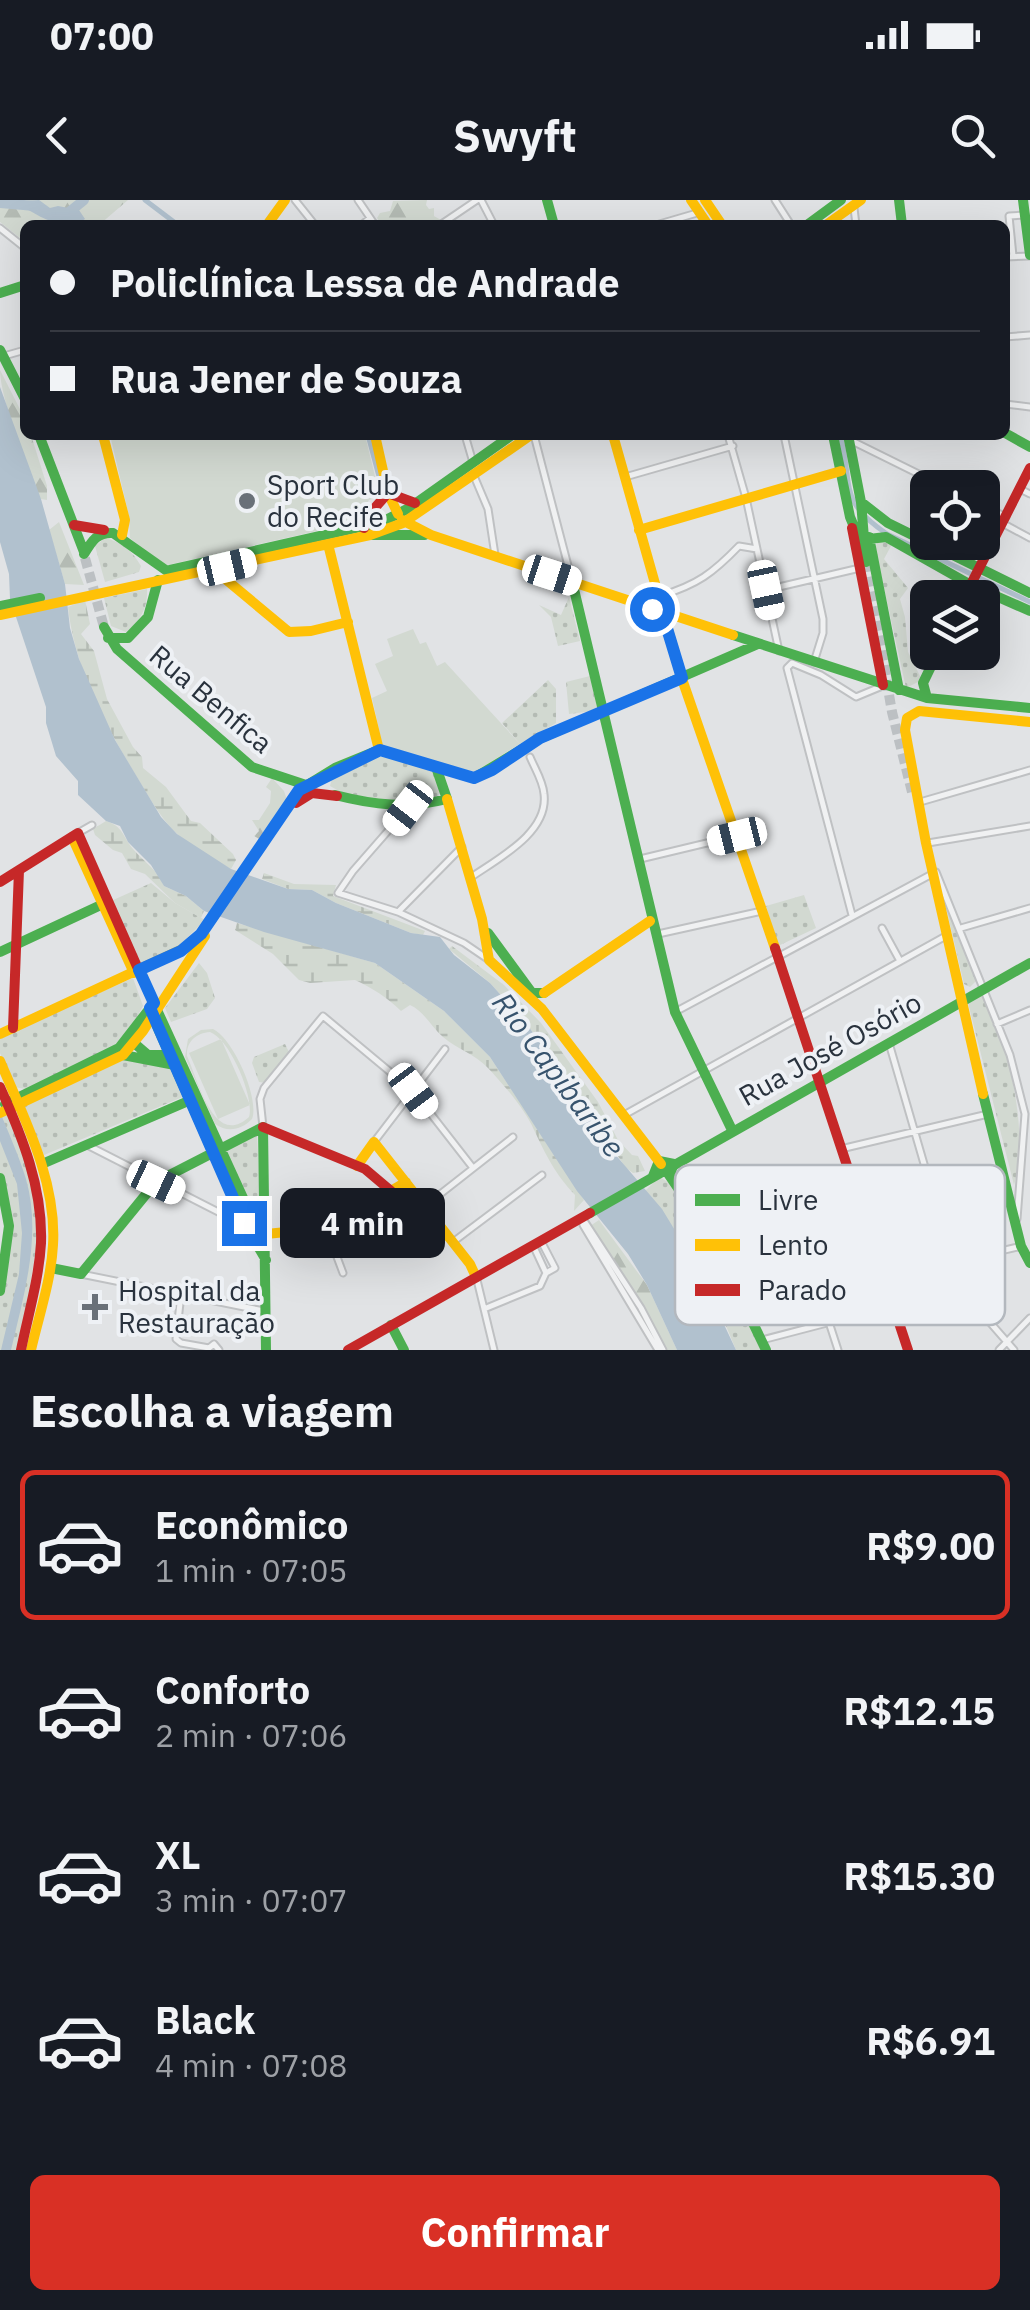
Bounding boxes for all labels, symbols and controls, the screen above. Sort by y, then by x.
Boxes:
text: 07:00 [50,11,154,60]
text: Swyft [453,106,577,164]
icon: back [30,108,85,163]
icon: search [945,108,1000,163]
text: Policlínica Lessa de Andrade [110,258,620,307]
text: Rua Jener de Souza [110,354,462,403]
place label: Sport Club do Recife [267,466,399,535]
map controls [910,470,1000,670]
button: locate [910,470,1000,560]
marker: Sport Club do Recife [236,490,258,512]
car [194,546,260,588]
car [519,551,585,599]
car [745,558,787,622]
button: layers [910,580,1000,670]
route start [630,587,675,632]
street label: Rua Benfica [142,636,281,761]
car [378,775,438,841]
car [704,814,770,858]
street label: Rua José Osório [732,983,928,1114]
water label: Rio Capibaribe [484,984,634,1164]
car [383,1058,443,1124]
car [122,1156,190,1208]
legend [675,1165,1005,1325]
text: Livre [758,1181,818,1218]
callout: 4 min [279,1188,444,1258]
route end [222,1201,267,1246]
text: 4 min [321,1202,404,1244]
text: Lento [758,1226,828,1263]
text: Parado [758,1271,847,1308]
place label: Hospital da Restauração [118,1272,275,1341]
marker: Hospital da Restauração [82,1294,108,1320]
text: Escolha a viagem [30,1381,394,1439]
icon: car [35,1500,125,1590]
text: Econômico [155,1500,348,1549]
text: R$9.00 [866,1521,995,1570]
text: 1 min · 07:05 [155,1549,348,1591]
icon: car [35,1665,125,1755]
text: Conforto [155,1665,310,1714]
text: R$12.15 [844,1686,995,1735]
text: 2 min · 07:06 [155,1714,348,1756]
icon: car [35,1830,125,1920]
text: XL [155,1830,201,1879]
text: R$15.30 [844,1851,995,1900]
text: 3 min · 07:07 [155,1879,348,1921]
icon: car [35,1995,125,2085]
text: Black [155,1995,255,2044]
text: R$6.91 [866,2016,995,2065]
text: 4 min · 07:08 [155,2044,348,2086]
button: Confirmar [30,2175,1000,2290]

